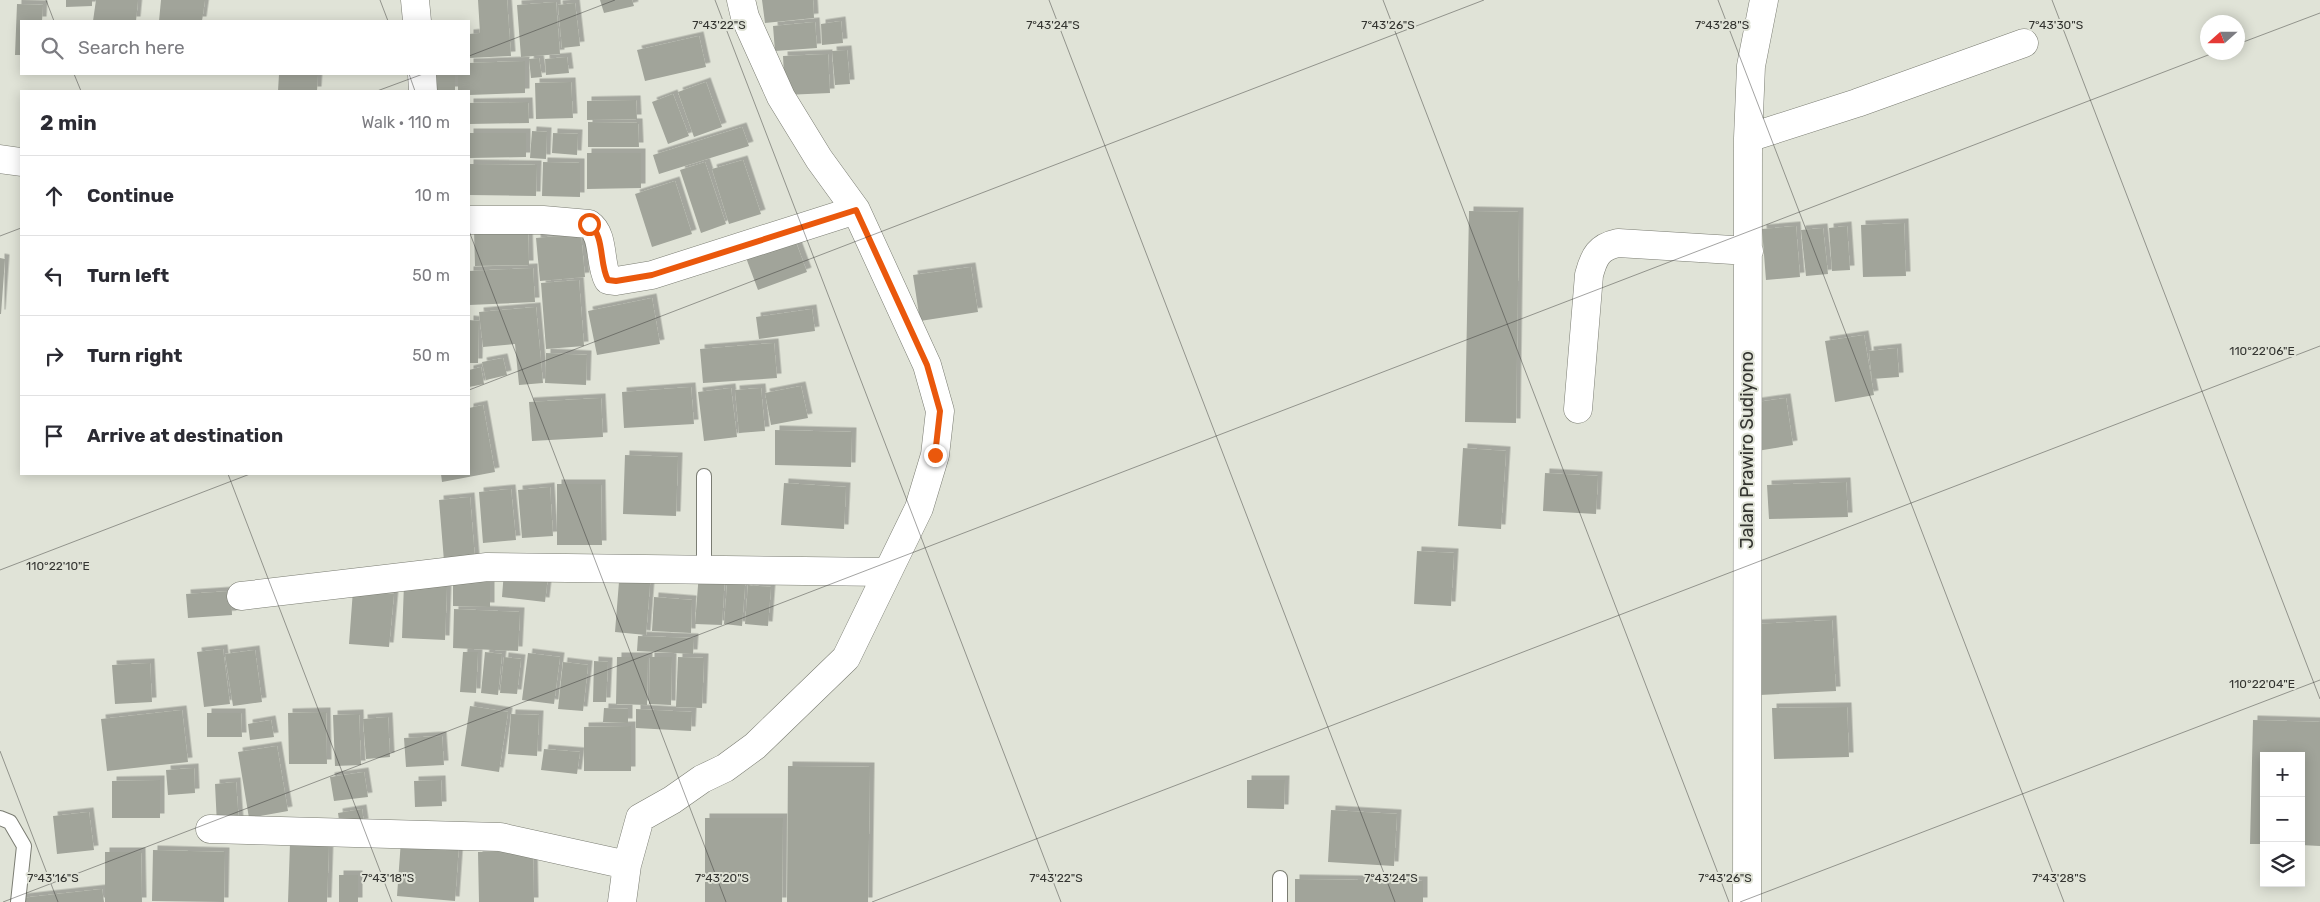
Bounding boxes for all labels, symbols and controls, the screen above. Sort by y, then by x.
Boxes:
north arrow [2200,15,2245,60]
text: 7°43'22"S [692,18,746,32]
text: 7°43'24"S [1026,18,1080,32]
text: 7°43'26"S [1361,18,1415,32]
text: 7°43'28"S [1695,18,1749,32]
text: 7°43'30"S [2029,18,2083,32]
search box [20,20,470,75]
icon: search [38,34,66,62]
text: Search here [78,36,185,59]
text: 2 min [40,110,97,135]
text: Walk · 110 m [362,113,450,132]
icon: ahead [40,182,68,210]
text: Continue [87,184,174,207]
text: 10 m [415,186,450,205]
route start [578,213,601,236]
icon: left [40,262,68,290]
text: Turn left [87,264,169,287]
text: 50 m [412,266,450,285]
icon: right [40,342,68,370]
text: Turn right [87,344,182,367]
text: 110°22'06"E [2229,344,2295,358]
text: 50 m [412,346,450,365]
street label: Jalan Prawiro Sudiyono [1736,351,1758,549]
icon: arrive [40,422,68,450]
text: Arrive at destination [87,424,283,447]
route end [924,444,947,467]
text: 110°22'10"E [26,559,90,573]
text: 110°22'04"E [2229,677,2295,691]
map controls [2260,752,2305,887]
button: + [2260,752,2305,797]
button: − [2260,797,2305,842]
button: layers [2260,842,2305,887]
text: 7°43'16"S [27,871,79,885]
text: 7°43'18"S [362,871,414,885]
text: 7°43'20"S [695,871,749,885]
text: 7°43'22"S [1029,871,1083,885]
text: 7°43'24"S [1364,871,1418,885]
text: 7°43'26"S [1698,871,1752,885]
text: 7°43'28"S [2032,871,2086,885]

